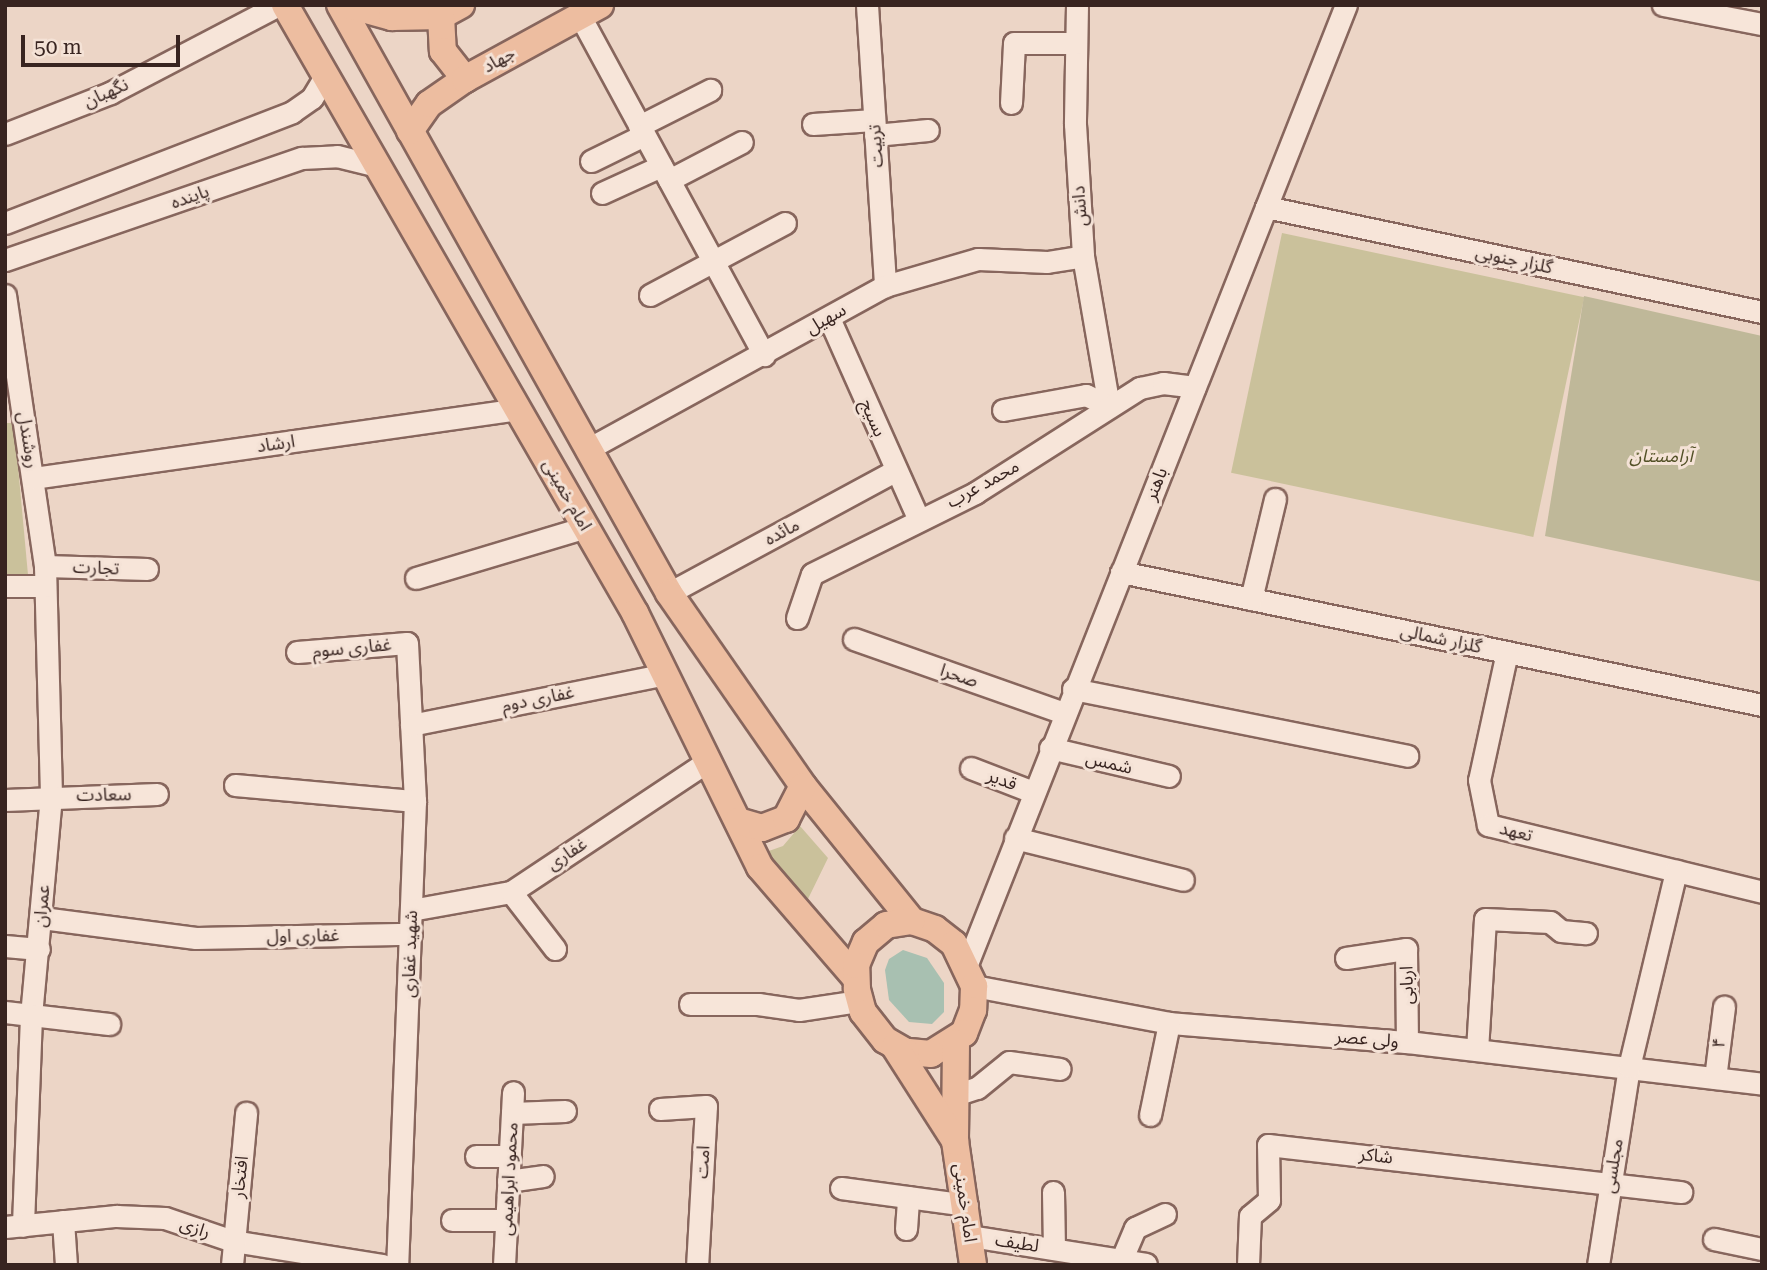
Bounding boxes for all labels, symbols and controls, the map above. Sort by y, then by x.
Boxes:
scale bar [24,21,184,65]
text: 50 m [34,35,82,59]
street label: جهاد [479,42,519,78]
street label: نگهبان [80,74,132,112]
street label: تربیت [864,124,888,168]
street label: پاینده [168,180,212,214]
street label: دانش [1068,185,1092,227]
street label: گلزار جنوبی [1473,241,1555,279]
street label: سهیل [802,299,850,339]
street label: بسیج [856,396,890,440]
street label: روشندل [13,410,43,470]
street label: ارشاد [256,431,296,457]
park label: آرامستان [1629,445,1693,467]
street label: امام خمینی [538,455,596,535]
street label: محمد عرب [943,455,1023,513]
street label: باهنر [1140,464,1172,504]
street label: مائده [761,514,803,550]
street label: تجارت [72,556,120,580]
street label: گلزار شمالی [1398,620,1484,658]
street label: غفاری سوم [312,634,392,662]
street label: صحرا [937,659,981,693]
street label: غفاری دوم [500,681,576,717]
street label: شمس [1083,747,1135,779]
street label: قدیر [984,765,1020,795]
street label: سعادت [76,784,132,806]
street label: تعهد [1497,817,1535,847]
street label: غفاری [543,833,591,875]
street label: عمران [29,884,55,928]
street label: شهید غفاری [398,910,422,998]
street label: غفاری اول [266,925,340,947]
street label: اربابی [1396,966,1418,1004]
street label: ولی عصر [1334,1025,1400,1053]
street label: ۴ [1708,1037,1730,1049]
street label: محمود ابراهیمی [495,1122,523,1236]
street label: مجلسی [1598,1137,1628,1195]
street label: شاکر [1358,1143,1394,1169]
street label: امت [691,1145,715,1179]
street label: افتخار [227,1155,253,1199]
street label: امام خمینی [949,1162,981,1244]
street label: رازی [177,1213,213,1243]
street label: لطیف [994,1229,1040,1257]

